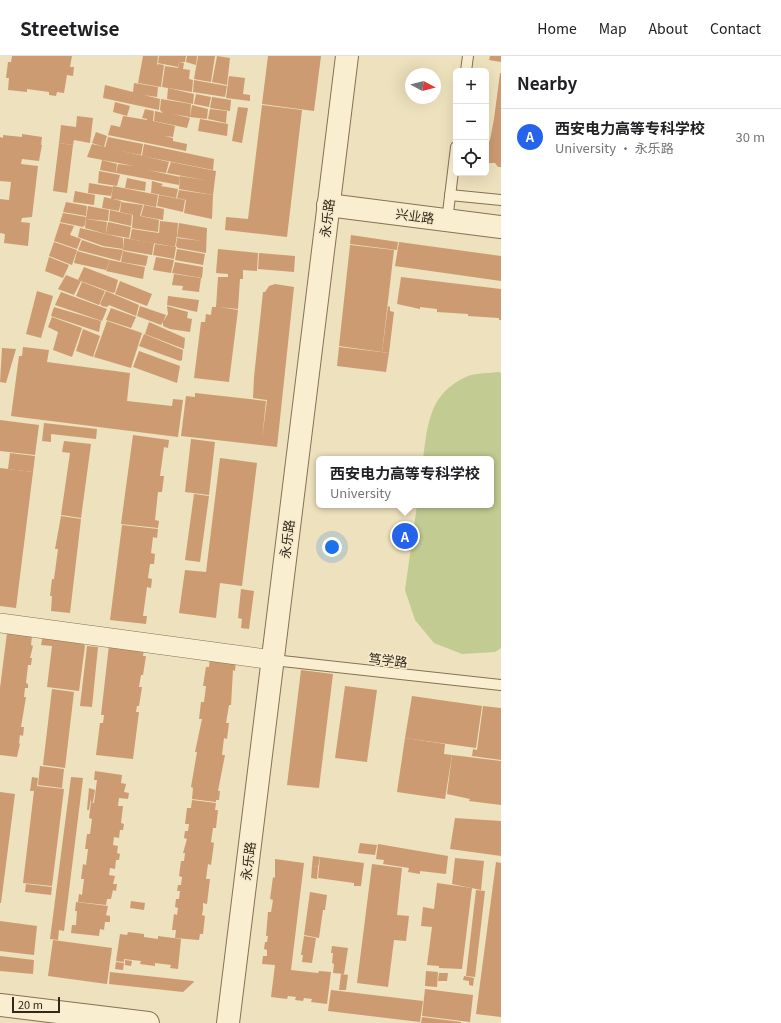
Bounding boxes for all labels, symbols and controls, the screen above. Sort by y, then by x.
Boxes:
text: Streetwise [20,14,120,41]
text: Home [537,18,577,38]
text: Map [599,18,627,38]
text: About [649,18,688,38]
text: Contact [710,18,761,38]
north arrow [405,68,441,104]
map controls [453,68,489,176]
button: + [453,68,489,104]
text: Nearby [517,70,577,95]
button: − [453,104,489,140]
text: 西安电力高等专科学校 [555,117,705,138]
text: A [526,127,534,146]
text: 30 m [736,127,765,146]
text: University · 永乐路 [555,138,674,157]
button: locate [453,140,489,176]
street label: 永乐路 [315,197,338,238]
street label: 兴业路 [394,203,436,228]
popup [316,456,494,508]
text: 西安电力高等专科学校 [330,462,480,483]
text: University [330,483,391,502]
street label: 永乐路 [275,518,298,559]
pin: A [392,521,418,551]
your location [322,537,342,557]
street label: 笃学路 [368,648,408,671]
street label: 永乐路 [236,840,259,881]
scale bar [12,995,60,1014]
text: 20 m [18,996,43,1012]

